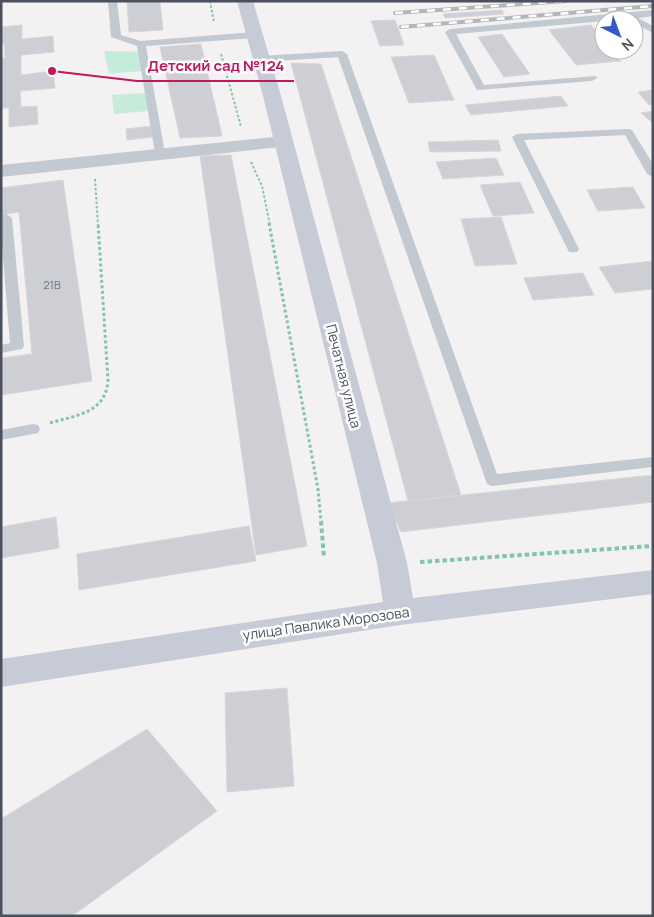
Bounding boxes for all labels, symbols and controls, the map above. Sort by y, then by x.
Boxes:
north arrow [594,10,644,60]
text: N [618,35,638,55]
callout: Детский сад №124 [137,51,294,81]
text: Детский сад №124 [148,55,284,76]
house number: 21В [43,277,61,292]
street label: Печатная улица [322,322,366,430]
street label: улица Павлика Морозова [242,602,410,644]

